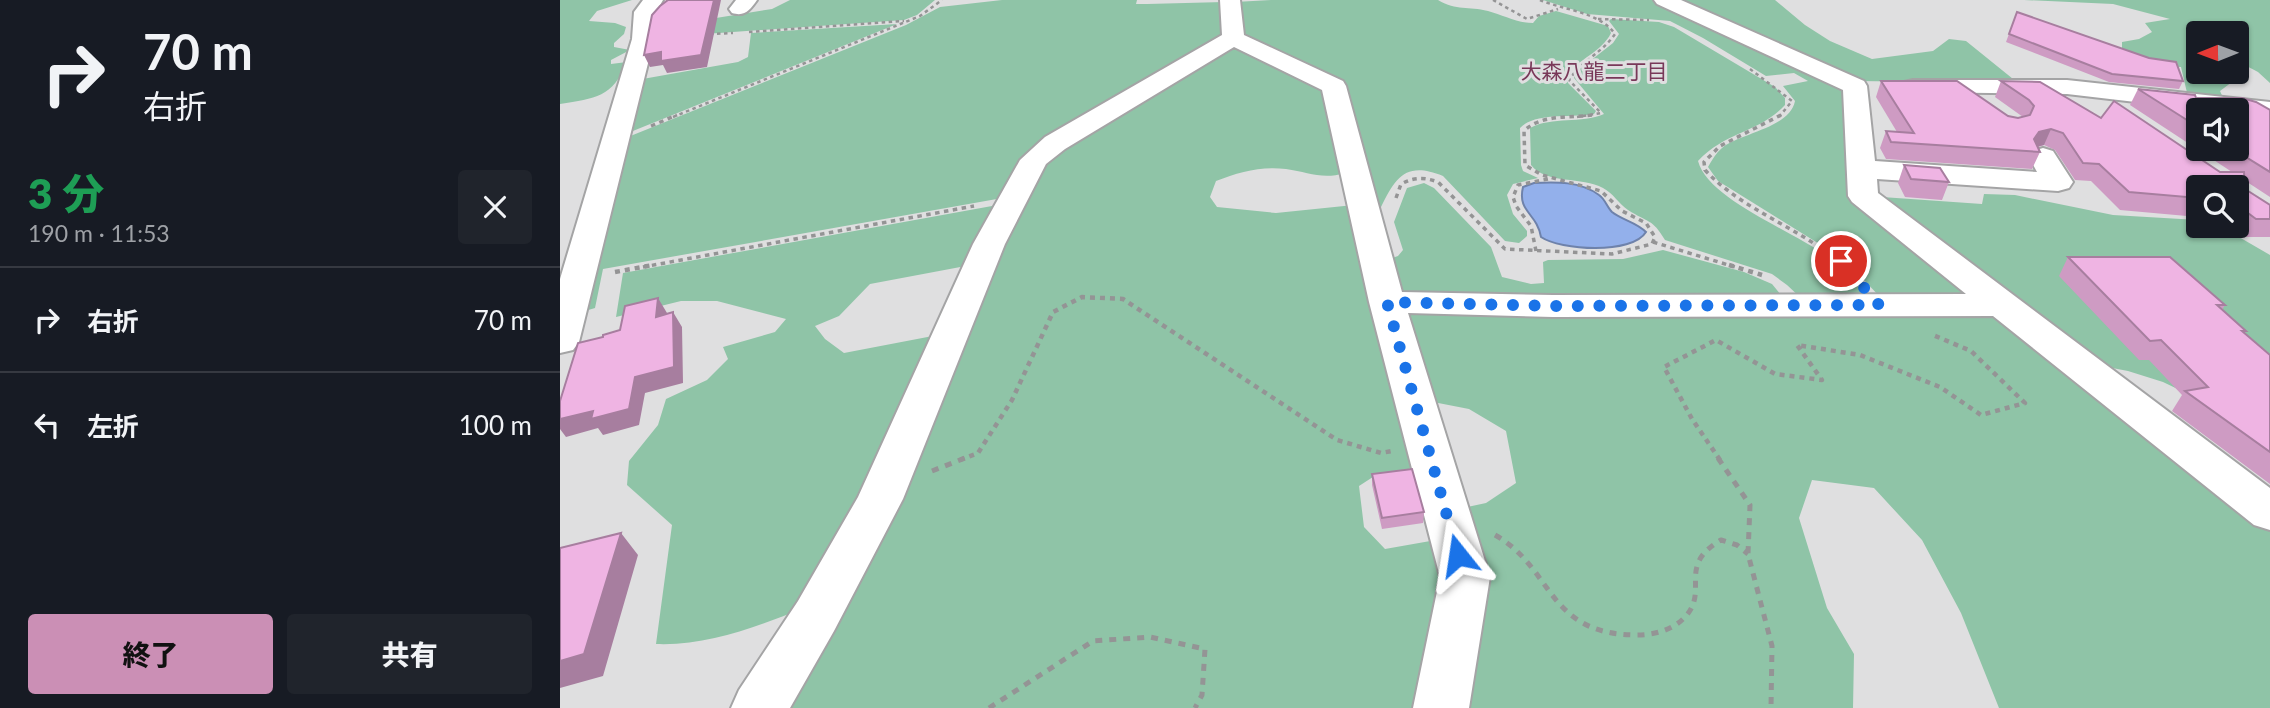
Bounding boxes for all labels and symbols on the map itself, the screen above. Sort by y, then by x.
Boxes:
north arrow [2186,21,2249,84]
district label: 大森八龍二丁目 [1521,58,1668,83]
pin [1811,231,1871,291]
position arrow [1421,518,1495,592]

